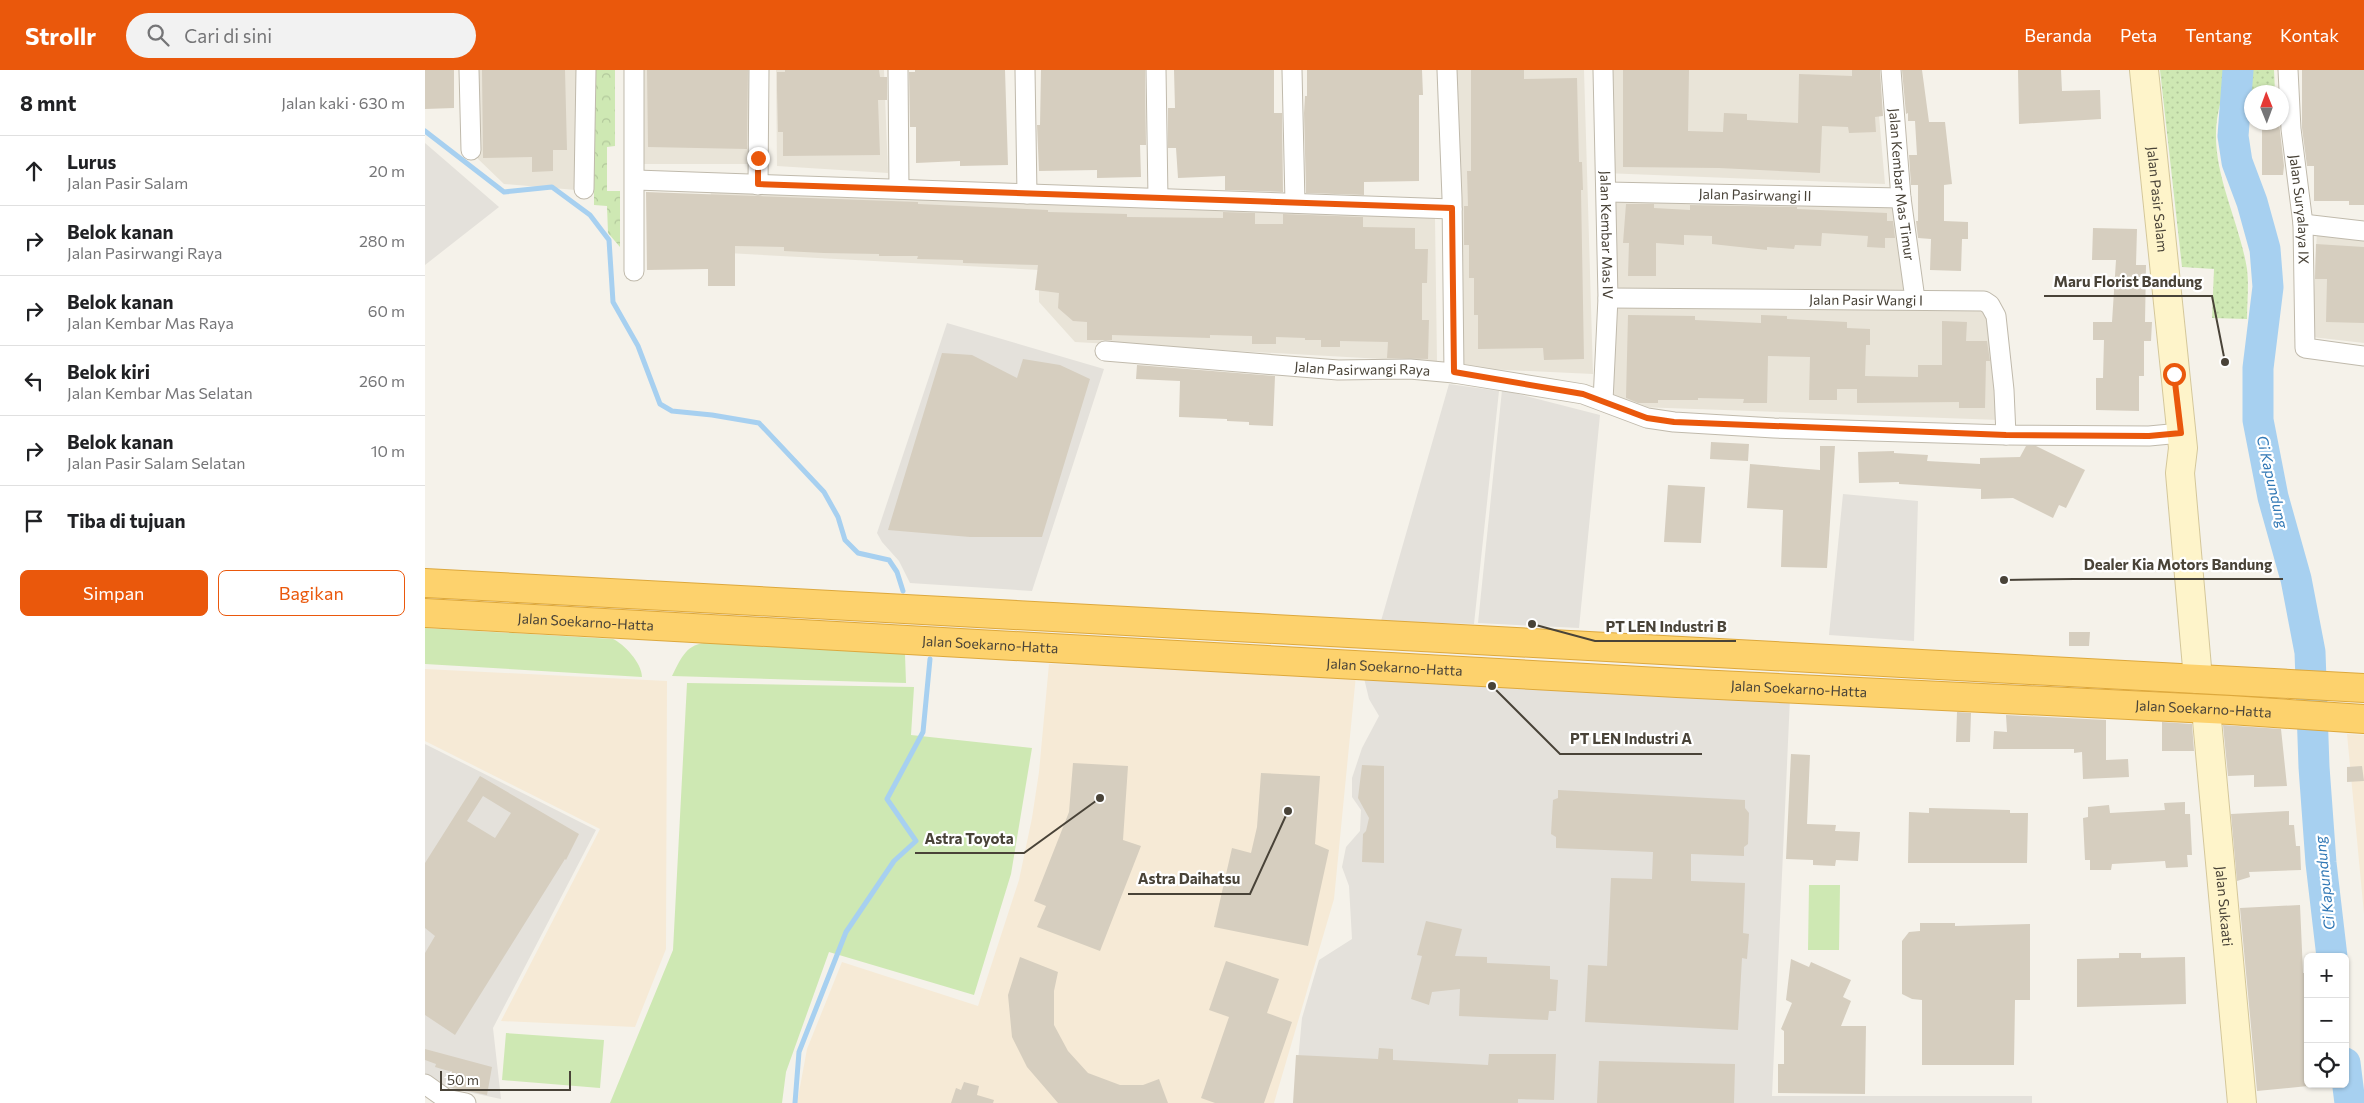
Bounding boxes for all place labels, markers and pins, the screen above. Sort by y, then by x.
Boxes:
callout: Maru Florist Bandung [2044,266,2212,296]
callout: Dealer Kia Motors Bandung [2074,549,2283,579]
callout: PT LEN Industri B [1595,611,1736,641]
callout: PT LEN Industri A [1560,724,1702,754]
callout: Astra Toyota [915,823,1024,853]
callout: Astra Daihatsu [1128,864,1250,894]

